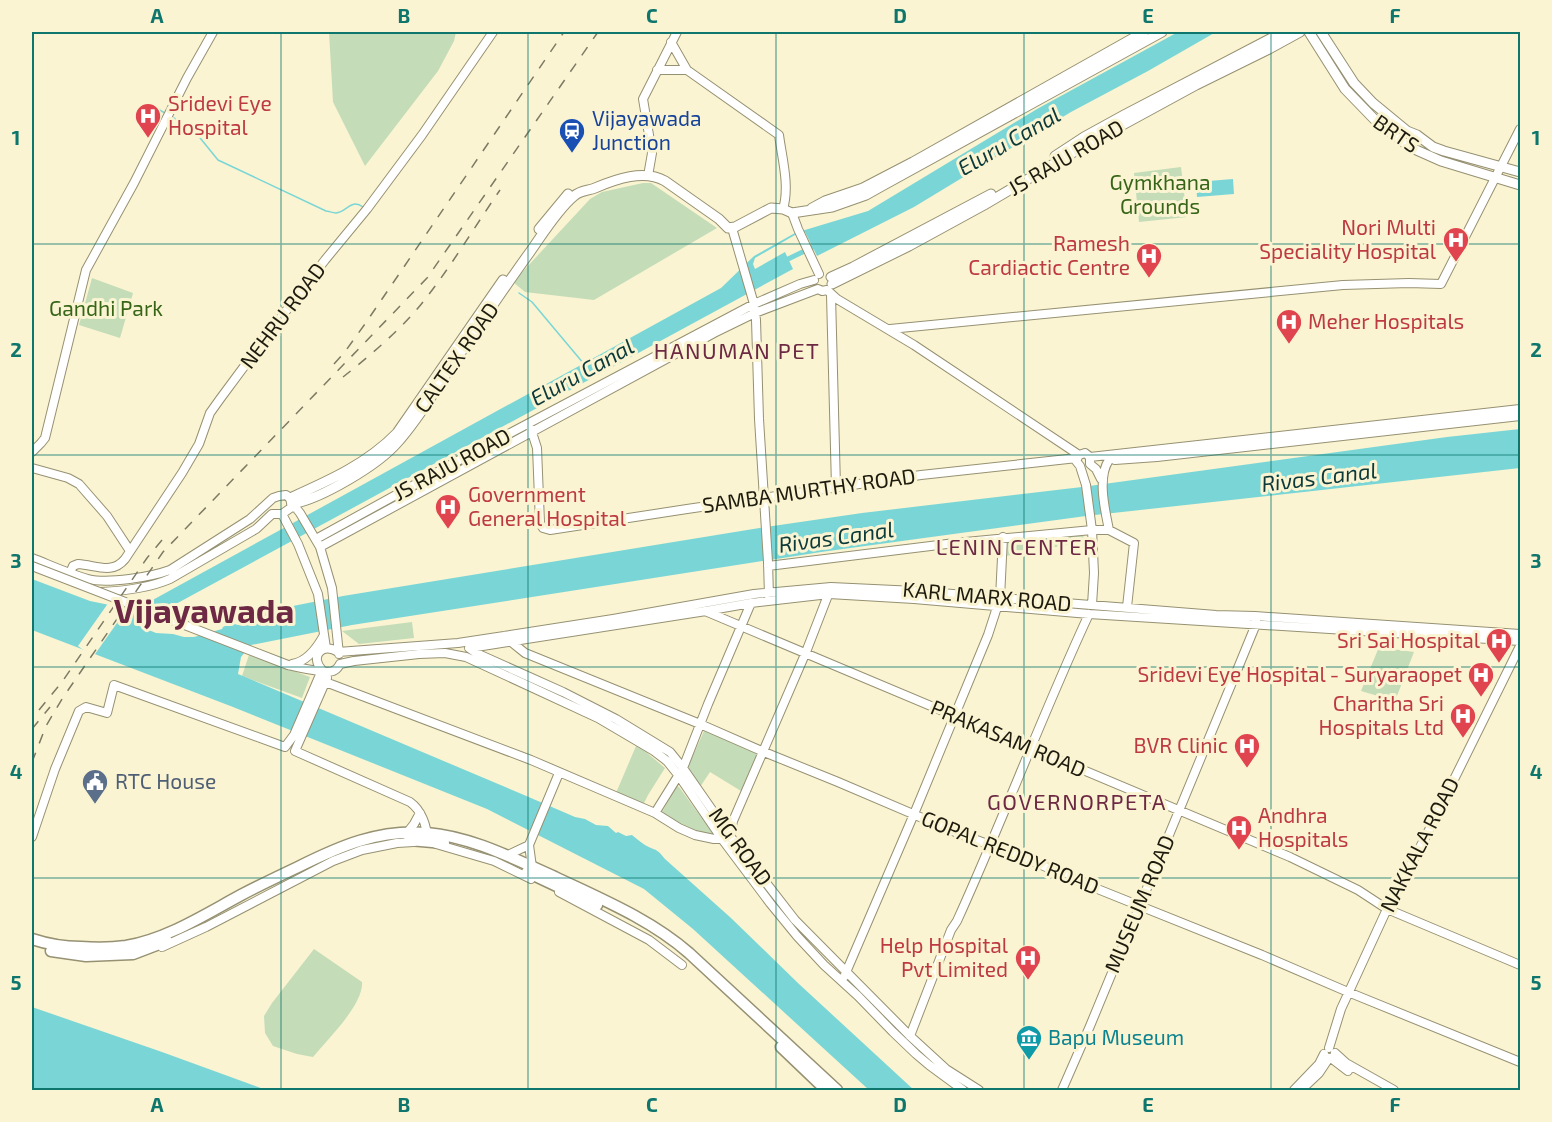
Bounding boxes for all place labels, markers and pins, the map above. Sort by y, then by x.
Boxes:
place label: Sridevi Eye Hospital [168,90,272,139]
hospital icon: Sridevi Eye Hospital [133,101,163,139]
place label: Vijayawada Junction [592,105,702,154]
station icon: Vijayawada Junction [557,116,587,154]
place label: Nori Multi Speciality Hospital [1259,214,1437,263]
hospital icon: Nori Multi Speciality Hospital [1441,225,1471,263]
place label: Ramesh Cardiactic Centre [968,230,1130,279]
hospital icon: Ramesh Cardiactic Centre [1134,241,1164,279]
hospital icon: Meher Hospitals [1274,307,1304,345]
place label: Meher Hospitals [1308,308,1464,333]
place label: Government General Hospital [468,481,627,530]
hospital icon: Government General Hospital [433,492,463,530]
hospital icon: Sri Sai Hospital [1484,626,1514,664]
place label: Sri Sai Hospital [1337,627,1481,652]
hospital icon: Sridevi Eye Hospital - Suryaraopet [1466,660,1496,698]
place label: Sridevi Eye Hospital - Suryaraopet [1138,661,1462,686]
place label: Charitha Sri Hospitals Ltd [1319,690,1444,739]
hospital icon: Charitha Sri Hospitals Ltd [1448,701,1478,739]
hospital icon: BVR Clinic [1232,731,1262,769]
place label: BVR Clinic [1134,732,1228,757]
public building icon: RTC House [80,767,110,805]
place label: RTC House [115,768,216,793]
place label: Andhra Hospitals [1258,802,1348,851]
hospital icon: Andhra Hospitals [1224,813,1254,851]
place label: Help Hospital Pvt Limited [880,932,1009,981]
hospital icon: Help Hospital Pvt Limited [1013,943,1043,981]
museum icon: Bapu Museum [1014,1023,1044,1061]
place label: Bapu Museum [1048,1024,1184,1049]

